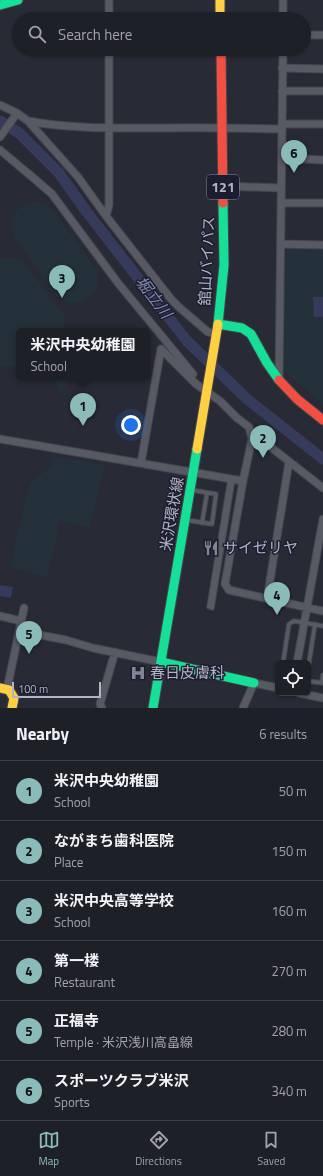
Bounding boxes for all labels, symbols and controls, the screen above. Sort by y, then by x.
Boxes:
search box [12,12,311,56]
icon: search [26,23,48,45]
text: Search here [58,23,132,46]
pin: 6 [281,140,307,173]
road number: 121 [207,175,239,199]
street label: 舘山バイパス [193,216,220,306]
pin: 3 [49,265,75,298]
water label: 堀立川 [130,271,179,325]
popup [16,328,150,380]
text: 米沢中央幼稚園 [30,333,136,356]
text: School [30,356,67,376]
pin: 1 [70,393,96,426]
your location [121,415,141,435]
pin: 2 [250,425,276,458]
street label: 米沢環状線 [154,475,189,553]
place label: サイゼリヤ [223,536,298,559]
restaurant icon: サイゼリヤ [202,539,220,557]
pin: 4 [264,582,290,615]
pin: 5 [16,621,42,654]
map controls [275,660,311,696]
button: locate [275,660,311,696]
place label: 春日皮膚科 [150,661,225,684]
hospital icon: 春日皮膚科 [129,664,147,682]
scale bar [12,680,101,699]
text: 100 m [18,681,48,697]
text: Nearby [16,721,69,747]
text: 6 results [259,724,307,744]
text: 米沢中央幼稚園 [54,769,159,792]
text: 1 [25,781,33,801]
text: 50 m [279,781,307,801]
text: School [54,792,90,812]
text: ながまち歯科医院 [54,829,174,852]
text: 2 [25,841,33,861]
text: 150 m [271,841,307,861]
text: Place [54,852,83,872]
text: 米沢中央高等学校 [54,889,174,912]
text: 3 [25,901,33,921]
text: 160 m [271,901,307,921]
text: School [54,912,90,932]
text: 第一楼 [54,949,99,972]
text: 4 [25,961,33,981]
text: 270 m [271,961,307,981]
text: Restaurant [54,972,115,992]
text: 正福寺 [54,1009,99,1032]
text: 5 [25,1021,33,1041]
text: 280 m [271,1021,307,1041]
text: Temple · 米沢浅川高畠線 [54,1032,193,1052]
text: スポーツクラブ米沢 [54,1069,189,1092]
text: 6 [25,1081,33,1101]
text: 340 m [271,1081,307,1101]
text: Sports [54,1092,90,1112]
tab: Map [38,1129,60,1169]
tab: Directions [135,1129,182,1169]
tab: Saved [257,1129,285,1169]

